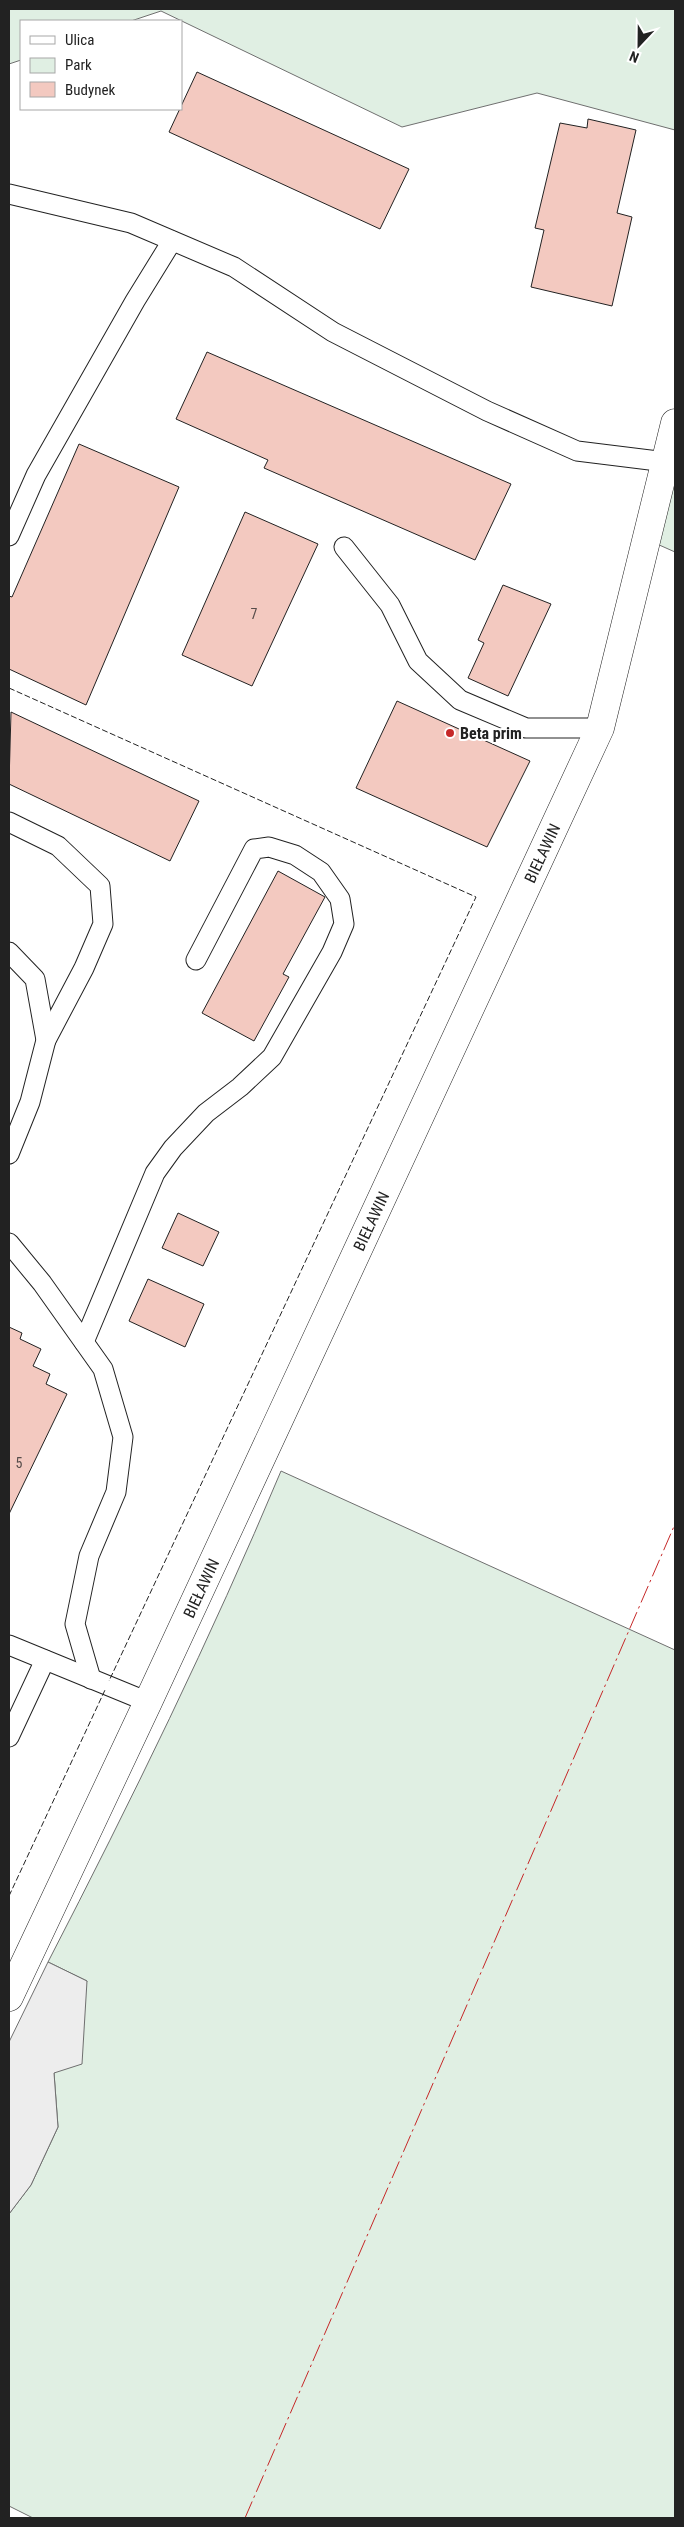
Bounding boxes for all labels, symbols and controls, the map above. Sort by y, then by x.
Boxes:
legend [20,20,182,110]
north arrow [614,20,664,70]
text: Ulica [65,31,94,49]
text: N [627,48,641,66]
text: Park [65,56,92,74]
text: Budynek [65,81,115,99]
house number: 7 [251,606,258,622]
place label: Beta prim [460,724,522,743]
marker: Beta prim [444,727,456,739]
street label: BIEŁAWIN [521,821,564,886]
street label: BIEŁAWIN [350,1189,393,1254]
house number: 5 [16,1455,23,1471]
street label: BIEŁAWIN [180,1556,223,1621]

